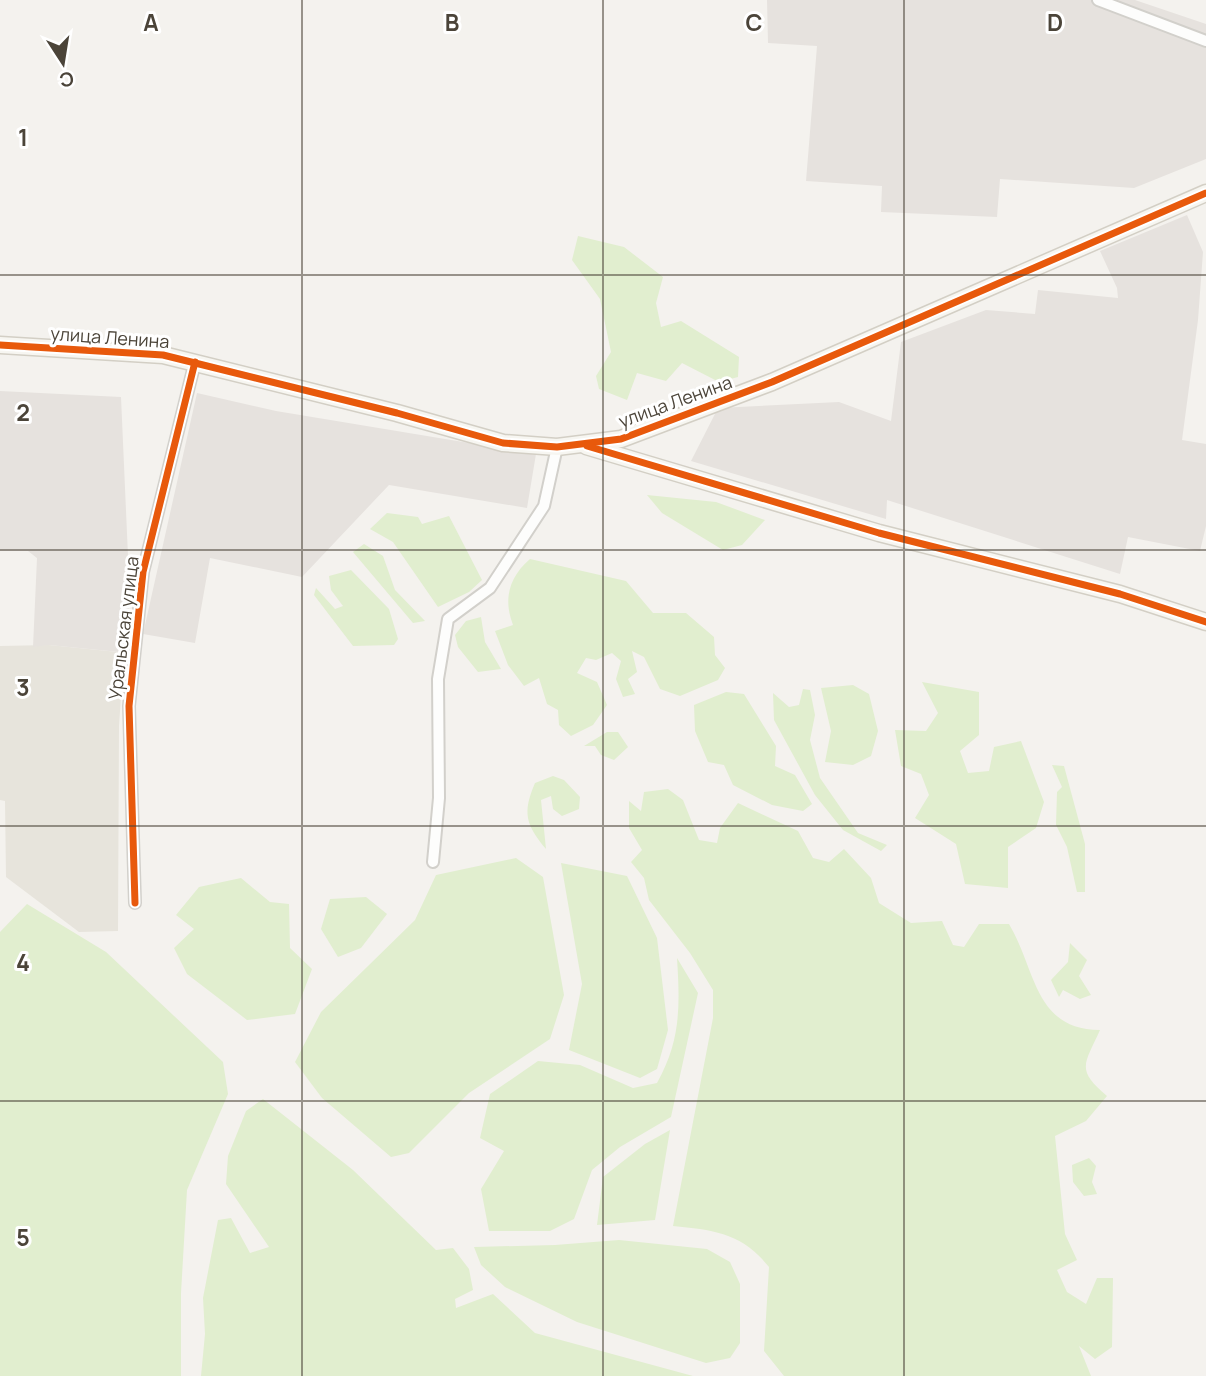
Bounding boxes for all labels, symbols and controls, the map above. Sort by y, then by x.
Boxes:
text: A [143,6,159,38]
text: B [445,6,459,38]
text: C [746,6,763,38]
text: D [1047,6,1063,38]
north arrow [28,28,98,98]
text: С [57,65,76,94]
text: 1 [18,121,28,153]
street label: улица Ленина [50,321,170,353]
street label: улица Ленина [615,369,735,433]
text: 2 [16,396,30,428]
street label: Уральская улица [102,555,144,701]
text: 3 [16,671,30,703]
text: 4 [16,946,30,978]
text: 5 [16,1221,30,1253]

